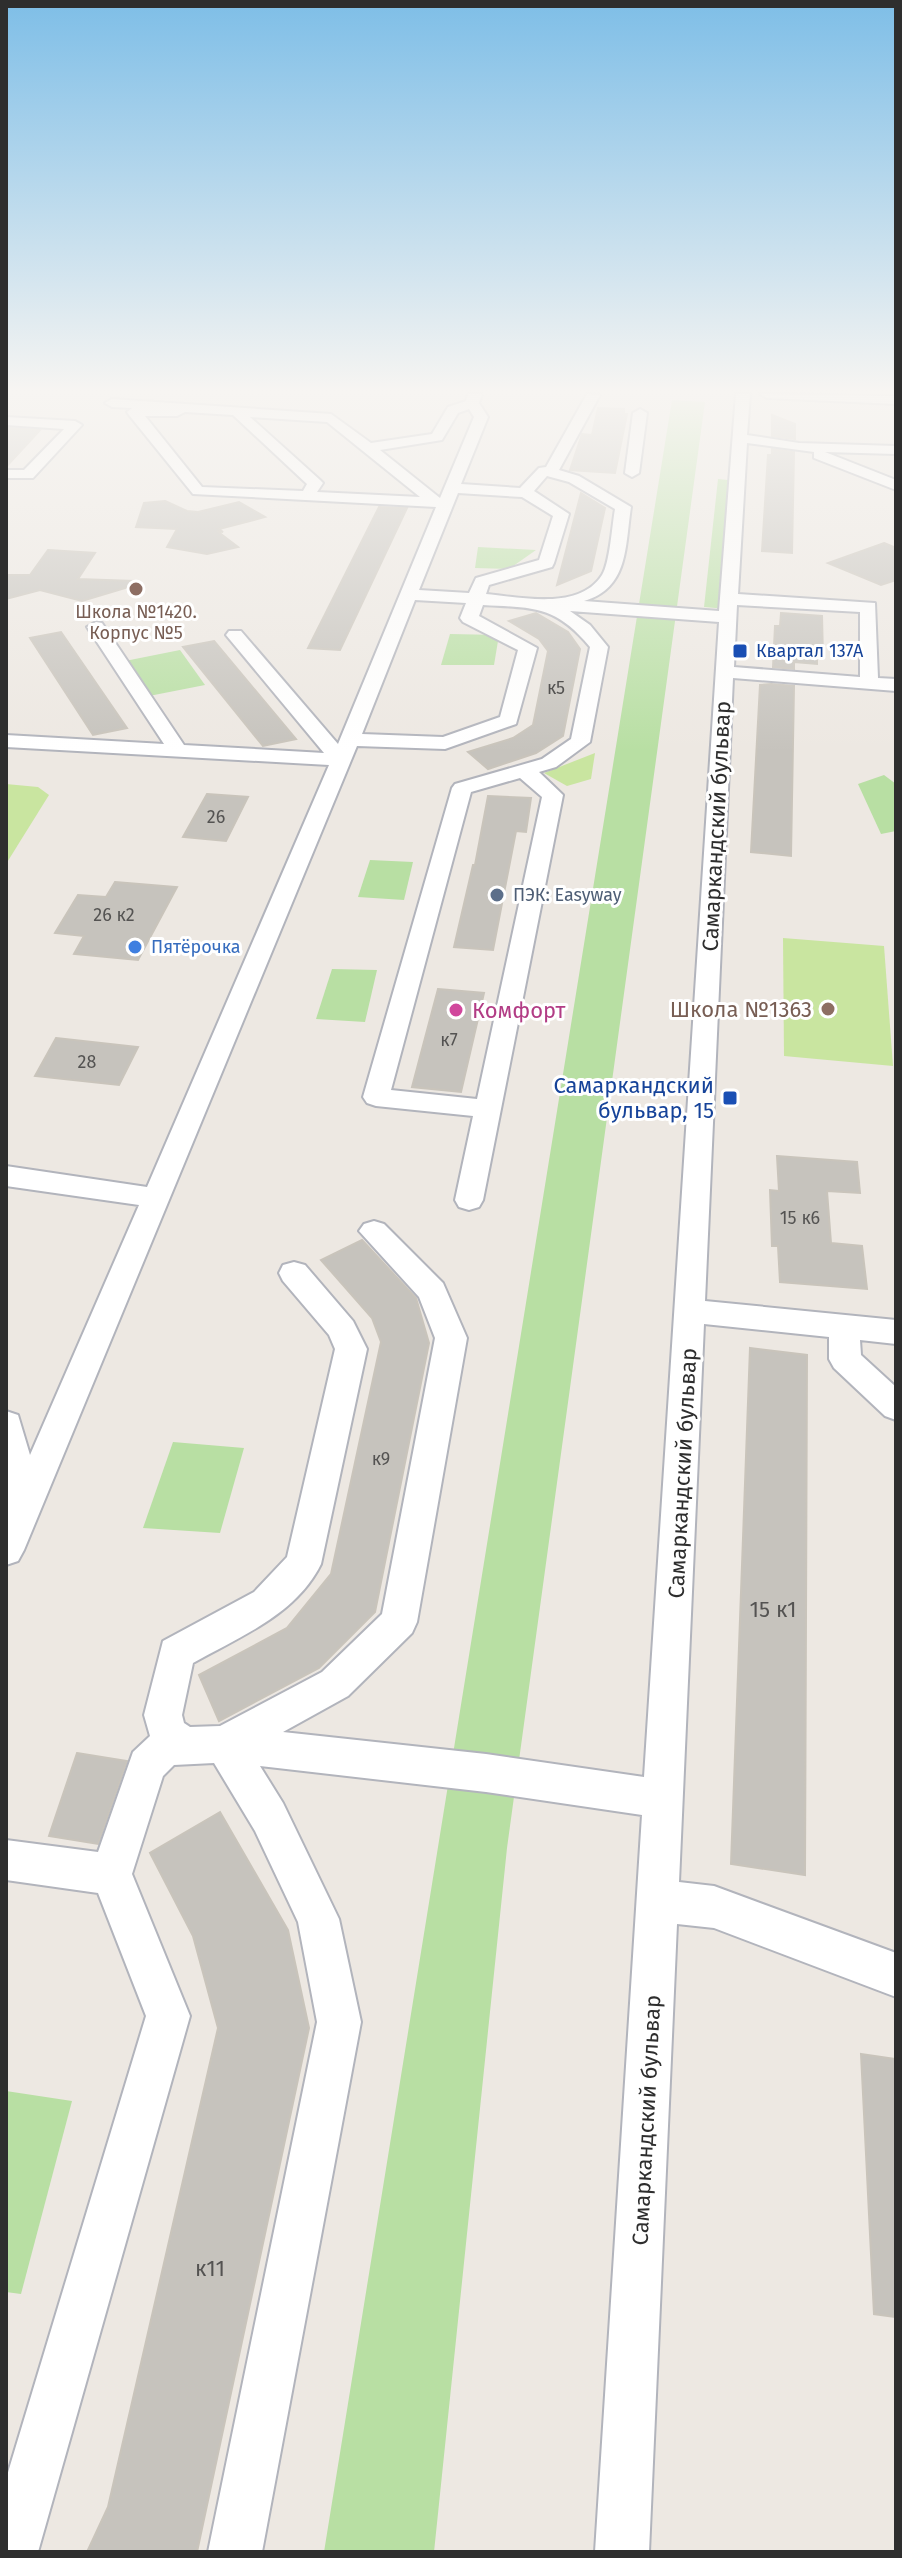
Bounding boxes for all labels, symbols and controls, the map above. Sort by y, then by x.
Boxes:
marker: Школа №1420. Корпус №5 [127,580,145,598]
place label: Школа №1420. Корпус №5 [75,601,197,644]
place label: Квартал 137А [756,640,864,662]
marker: Квартал 137А [731,642,749,660]
house number: к5 [547,677,565,699]
street label: Самаркандский бульвар [696,700,737,952]
house number: 26 [207,806,225,828]
place label: ПЭК: Easyway [513,884,622,906]
marker: ПЭК: Easyway [488,886,506,904]
house number: 26 к2 [93,904,135,926]
place label: Пятёрочка [151,936,241,958]
marker: Пятёрочка [126,938,144,956]
place label: Школа №1363 [670,996,812,1023]
place label: Комфорт [472,997,566,1024]
marker: Школа №1363 [819,1000,837,1018]
marker: Комфорт [447,1001,465,1019]
house number: к7 [440,1029,458,1051]
house number: 28 [78,1051,96,1073]
place label: Самаркандский бульвар, 15 [553,1072,714,1124]
marker: Самаркандский бульвар, 15 [721,1089,739,1107]
house number: 15 к6 [780,1207,820,1229]
street label: Самаркандский бульвар [662,1347,703,1599]
house number: к9 [372,1448,390,1470]
house number: 15 к1 [750,1596,797,1623]
street label: Самаркандский бульвар [626,1994,667,2246]
house number: к11 [195,2255,225,2282]

